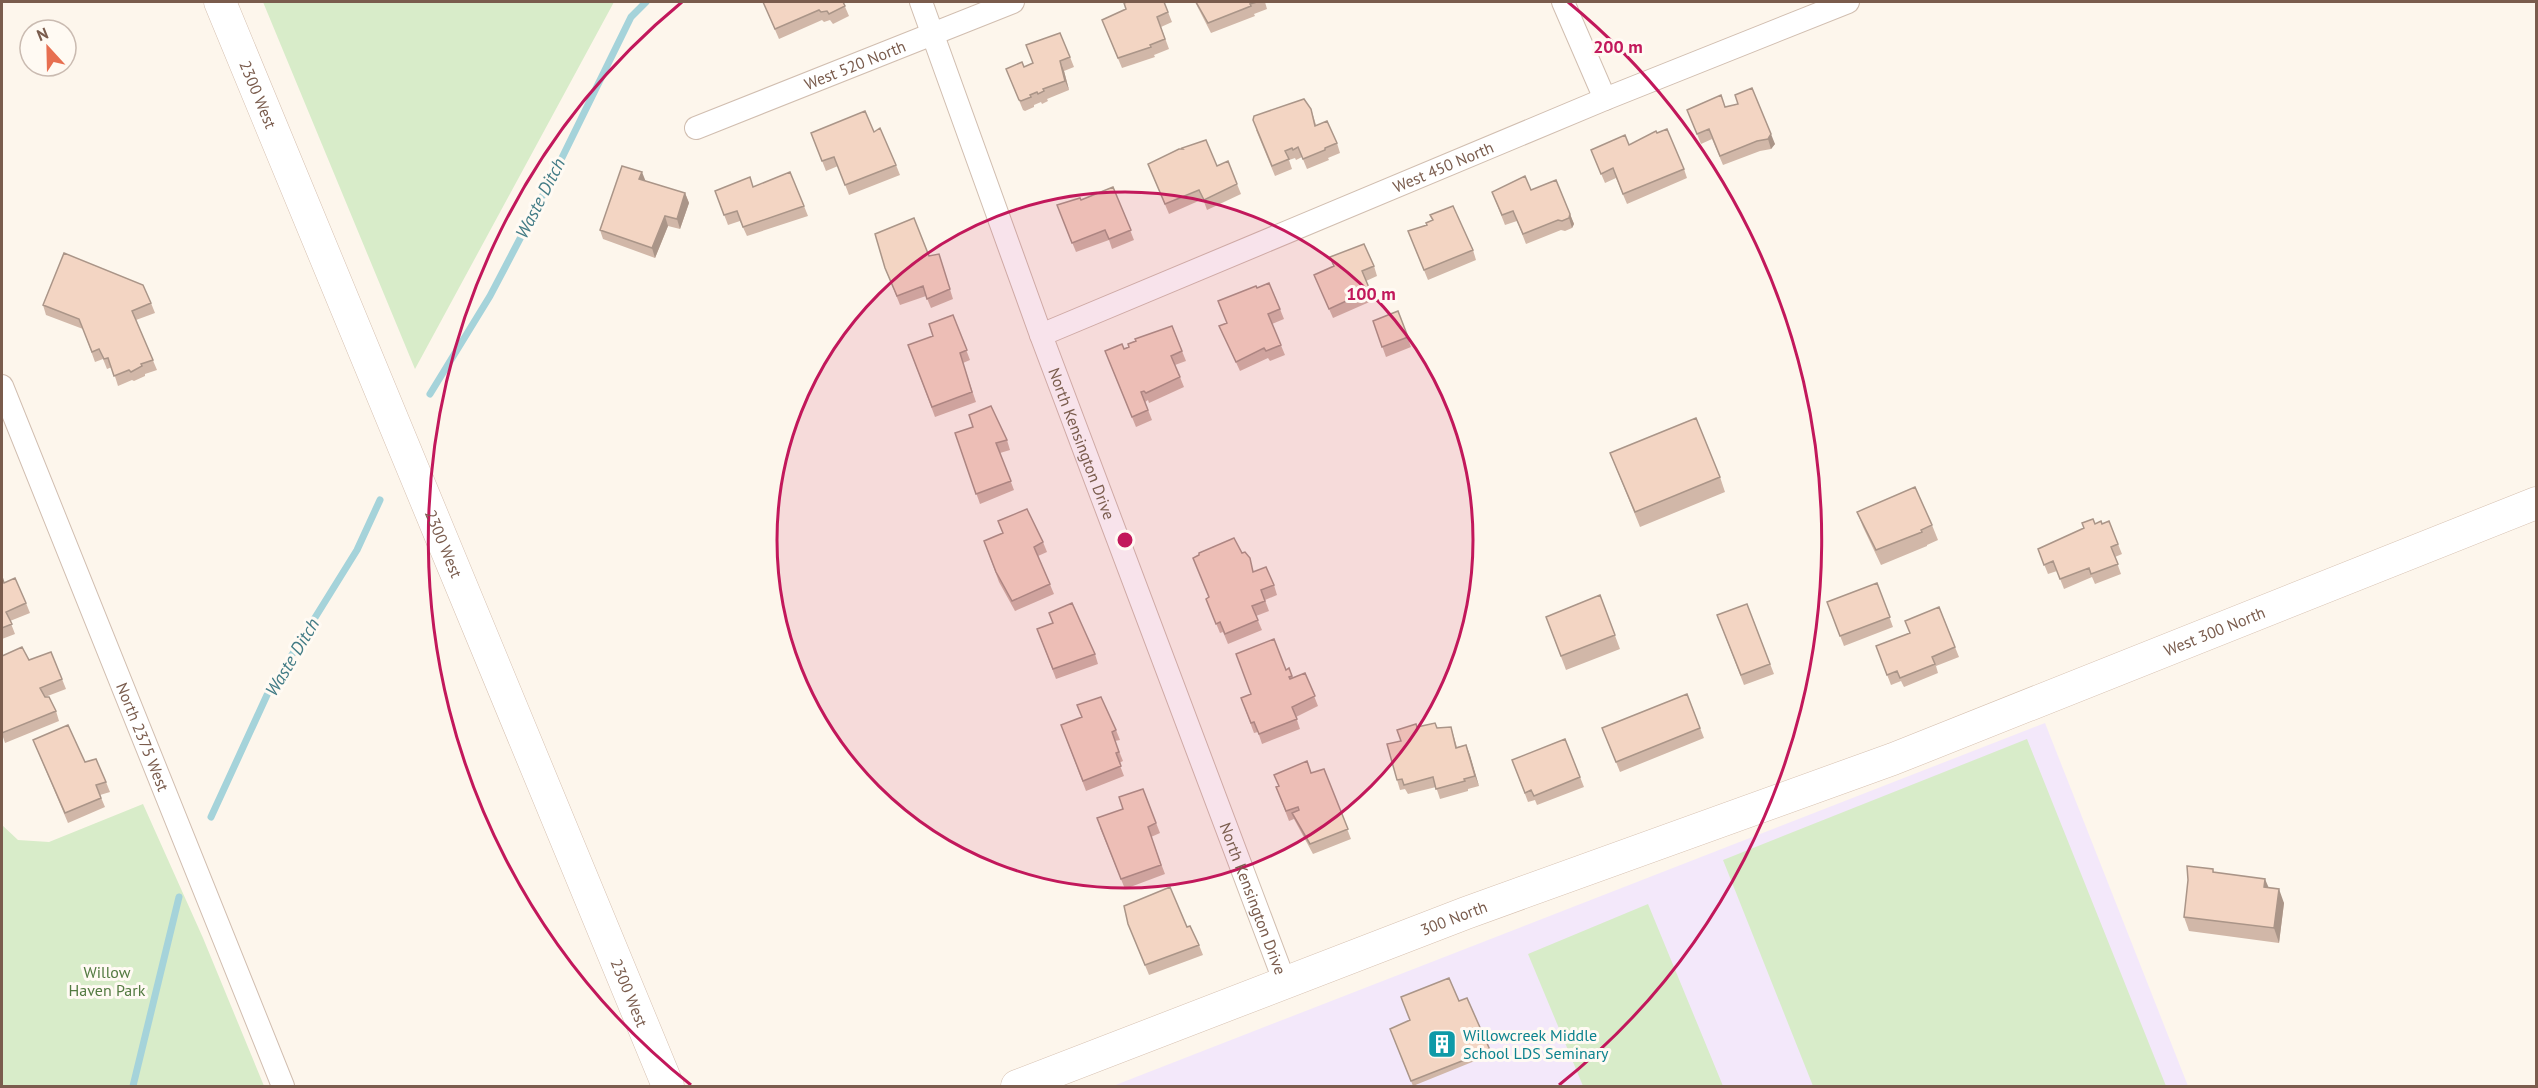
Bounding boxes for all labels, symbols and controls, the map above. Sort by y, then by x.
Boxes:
north arrow [18,18,78,78]
text: N [34,23,51,45]
text: 200 m [1593,35,1643,58]
street label: West 520 North [801,36,908,94]
street label: 2300 West [235,57,281,132]
street label: West 450 North [1390,137,1496,197]
water label: Waste Ditch [510,154,570,242]
text: 100 m [1346,282,1396,305]
street label: North Kensington Drive [1044,365,1120,522]
street label: 2300 West [421,507,467,581]
centre of rings [1115,530,1135,550]
street label: West 300 North [2161,602,2268,660]
water label: Waste Ditch [260,614,324,700]
street label: North 2375 West [112,679,174,795]
street label: North Kensington Drive [1215,820,1291,977]
street label: 300 North [1417,896,1490,940]
street label: 2300 West [606,956,653,1030]
park label: Willow Haven Park [69,962,146,1000]
place label: Willowcreek Middle School LDS Seminary [1463,1025,1609,1063]
building icon: Willowcreek Middle School LDS Seminary [1426,1028,1458,1060]

